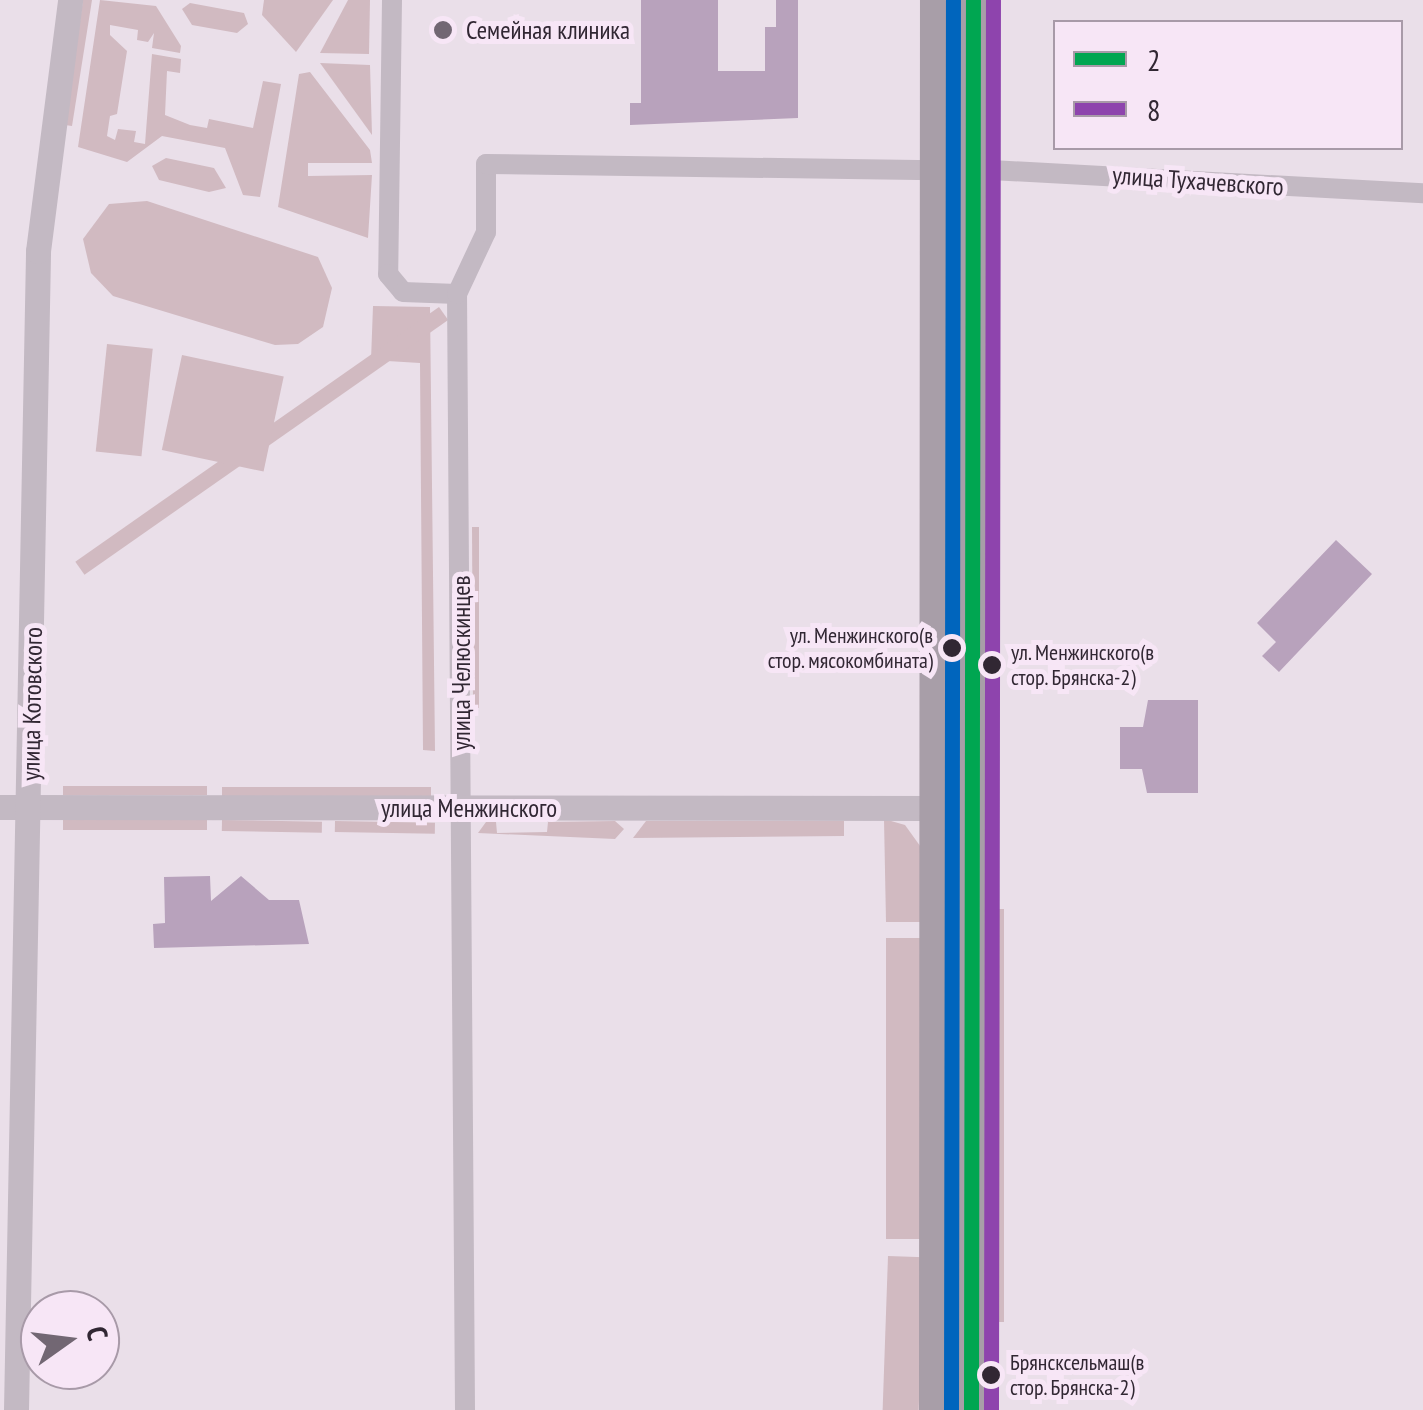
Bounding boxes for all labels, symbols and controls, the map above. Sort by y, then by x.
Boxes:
place label: Семейная клиника [466,15,630,45]
marker: Семейная клиника [430,17,456,43]
legend [1053,20,1403,150]
text: 2 [1147,40,1161,79]
text: 8 [1147,90,1161,129]
street label: улица Тухачевского [1111,160,1285,202]
street label: улица Челюскинцев [446,575,476,751]
place label: ул. Менжинского(в стор. мясокомбината) [766,622,933,674]
street label: улица Котовского [16,627,48,781]
marker: ул. Менжинского(в стор. мясокомбината) [942,638,962,658]
place label: ул. Менжинского(в стор. Брянска-2) [1011,639,1156,690]
marker: ул. Менжинского(в стор. Брянска-2) [982,655,1002,675]
street label: улица Менжинского [381,793,557,823]
north arrow [20,1290,120,1390]
text: С [78,1322,117,1344]
place label: Брянсксельмаш(в стор. Брянска-2) [1010,1349,1144,1400]
marker: Брянсксельмаш(в стор. Брянска-2) [981,1365,1001,1385]

